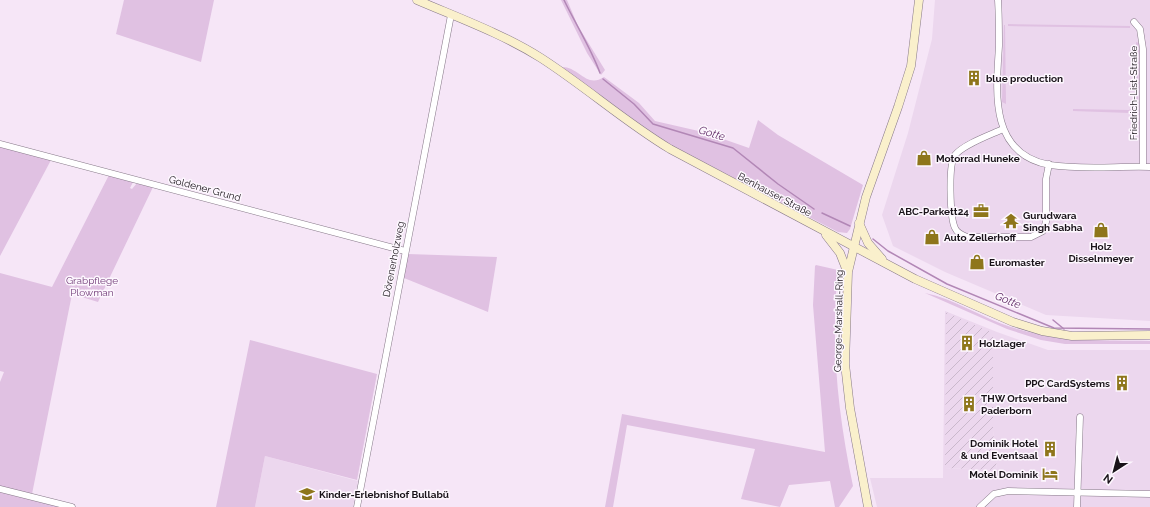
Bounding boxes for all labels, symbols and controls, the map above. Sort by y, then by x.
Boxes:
street label: Friedrich-List-Straße [1128,46,1139,140]
building icon: blue production [965,69,983,87]
place label: blue production [986,73,1063,84]
water label: Gotte [697,123,727,144]
shop icon: Motorrad Huneke [915,149,933,167]
place label: Motorrad Huneke [936,153,1020,164]
street label: Benhauser Straße [736,170,814,219]
street label: Goldener Grund [168,174,242,203]
office icon: ABC-Parkett24 [972,202,990,220]
place label: ABC-Parkett24 [898,206,969,217]
place label: Gurudwara Singh Sabha [1023,210,1083,233]
temple icon: Gurudwara Singh Sabha [1002,212,1020,230]
street label: Dörenerholzweg [381,220,406,298]
shop icon: Holz Disselnmeyer [1092,221,1110,239]
shop icon: Auto Zellerhoff [923,228,941,246]
place label: Auto Zellerhoff [944,232,1016,243]
place label: Holz Disselnmeyer [1068,241,1134,264]
shop icon: Euromaster [968,253,986,271]
place label: Euromaster [989,257,1045,268]
street label: George-Marshall-Ring [832,270,845,372]
park label: Grabpflege Plowman [66,275,118,298]
water label: Gotte [993,289,1023,312]
building icon: Holzlager [958,334,976,352]
place label: Holzlager [979,338,1026,349]
building icon: PPC CardSystems [1113,374,1131,392]
place label: PPC CardSystems [1025,378,1110,389]
place label: THW Ortsverband Paderborn [981,393,1068,416]
building icon: THW Ortsverband Paderborn [960,395,978,413]
place label: Dominik Hotel & und Eventsaal [961,438,1039,461]
building icon: Dominik Hotel & und Eventsaal [1041,440,1059,458]
north arrow [1094,451,1134,491]
hotel icon: Motel Dominik [1041,465,1059,483]
place label: Motel Dominik [969,469,1038,480]
text: N [1101,471,1116,486]
school or university icon: Kinder-Erlebnishof Bullabü [298,485,316,503]
place label: Kinder-Erlebnishof Bullabü [319,489,449,500]

